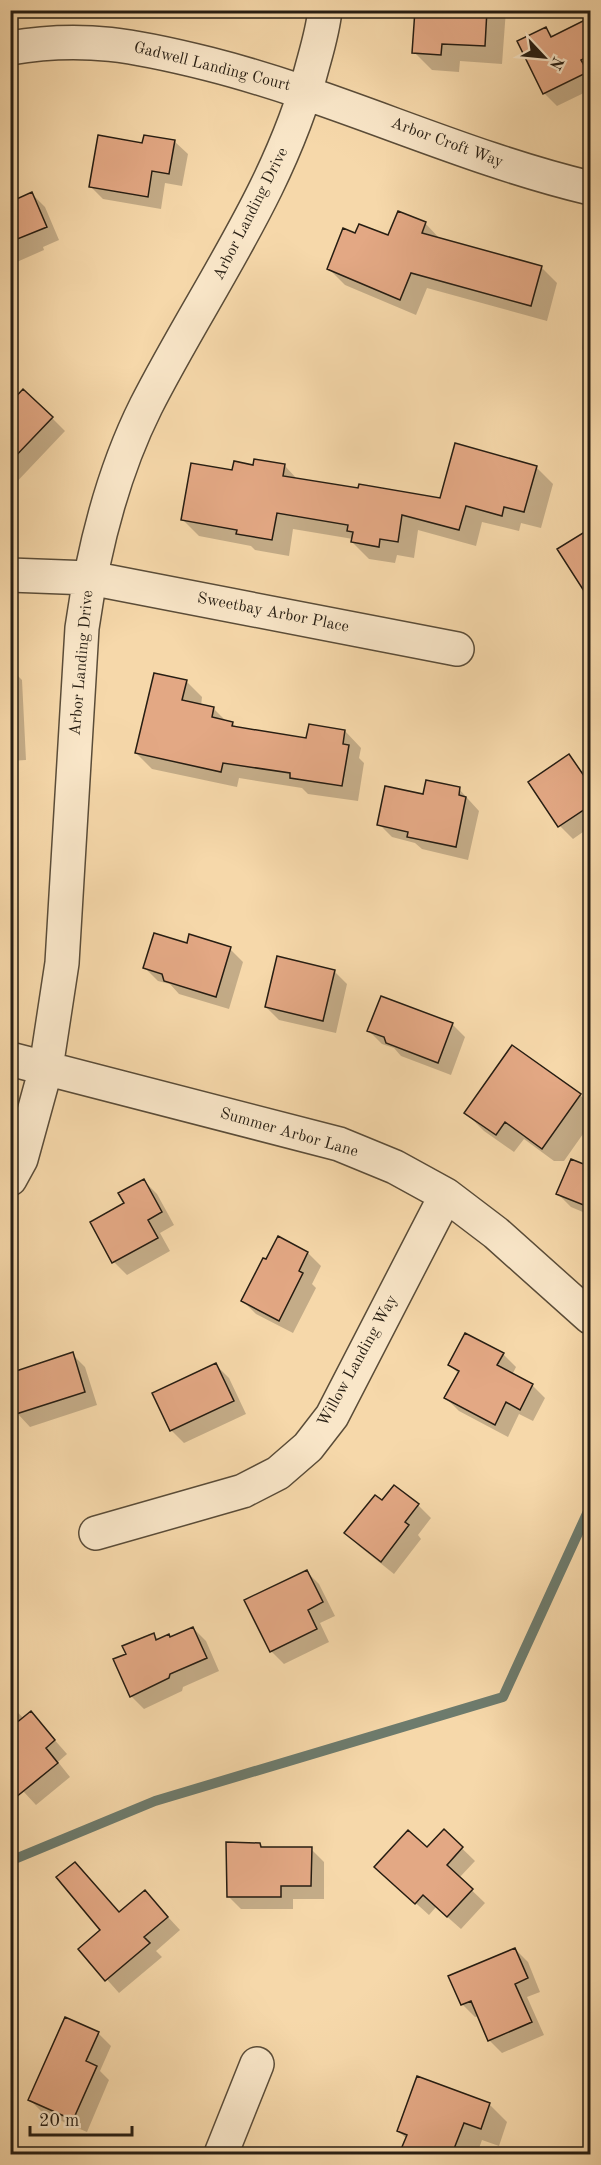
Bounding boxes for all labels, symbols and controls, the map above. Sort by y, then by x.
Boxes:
north arrow [514,27,574,87]
street label: Gadwell Landing Court [132,40,292,94]
text: N [545,54,566,72]
street label: Arbor Croft Way [389,115,506,171]
street label: Arbor Landing Drive [211,145,291,283]
street label: Arbor Landing Drive [68,590,96,736]
street label: Sweetbay Arbor Place [196,590,350,636]
street label: Summer Arbor Lane [218,1106,360,1160]
street label: Willow Landing Way [315,1292,401,1429]
scale bar [30,2099,132,2137]
text: 20 m [39,2112,79,2130]

